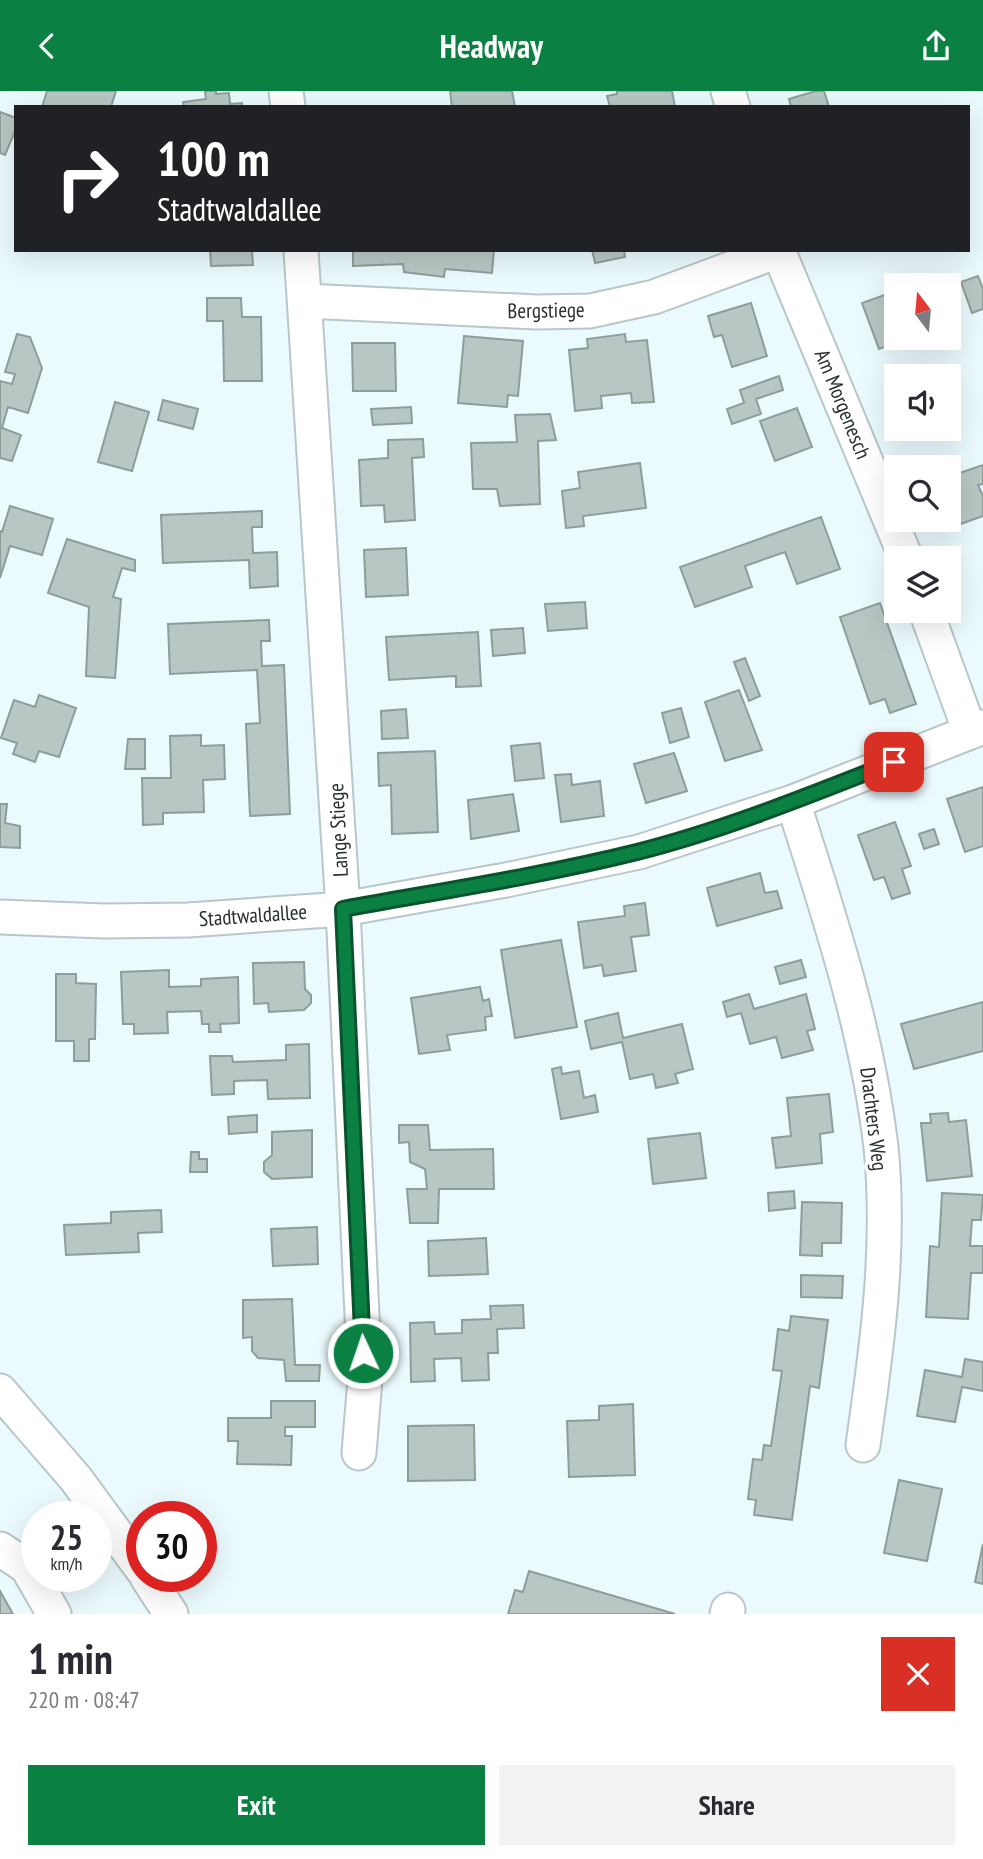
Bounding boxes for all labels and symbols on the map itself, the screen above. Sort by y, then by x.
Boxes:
north arrow [884,273,961,350]
street label: Bergstiege [507,296,585,324]
street label: Am Morgenesch [809,345,877,463]
pin [864,732,924,792]
street label: Lange Stiege [322,782,354,878]
street label: Stadtwaldallee [198,898,308,932]
street label: Drachters Weg [854,1066,894,1172]
position arrow [326,1316,400,1390]
speed limit sign: 30 [126,1501,217,1592]

